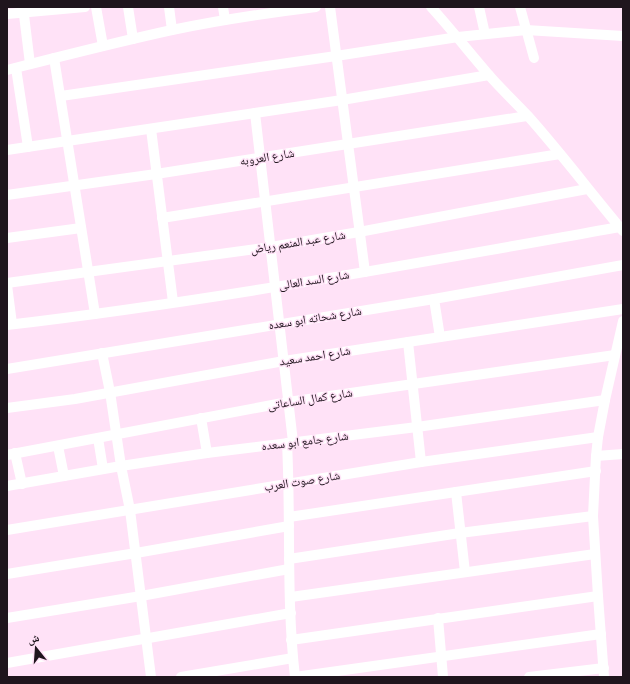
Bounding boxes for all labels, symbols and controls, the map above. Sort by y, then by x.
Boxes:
street label: شارع العروبه [239,145,295,169]
street label: شارع عبد المنعم رياض [249,227,347,257]
street label: شارع السد العالى [278,267,350,293]
street label: شارع شحاته ابو سعده [267,303,363,333]
street label: شارع احمد سعيد [278,342,352,370]
street label: شارع كمال الساعاتى [266,384,354,414]
street label: شارع جامع ابو سعده [261,428,350,454]
street label: شارع صوت العرب [263,467,341,495]
north arrow [16,628,56,668]
text: ش [25,630,41,648]

